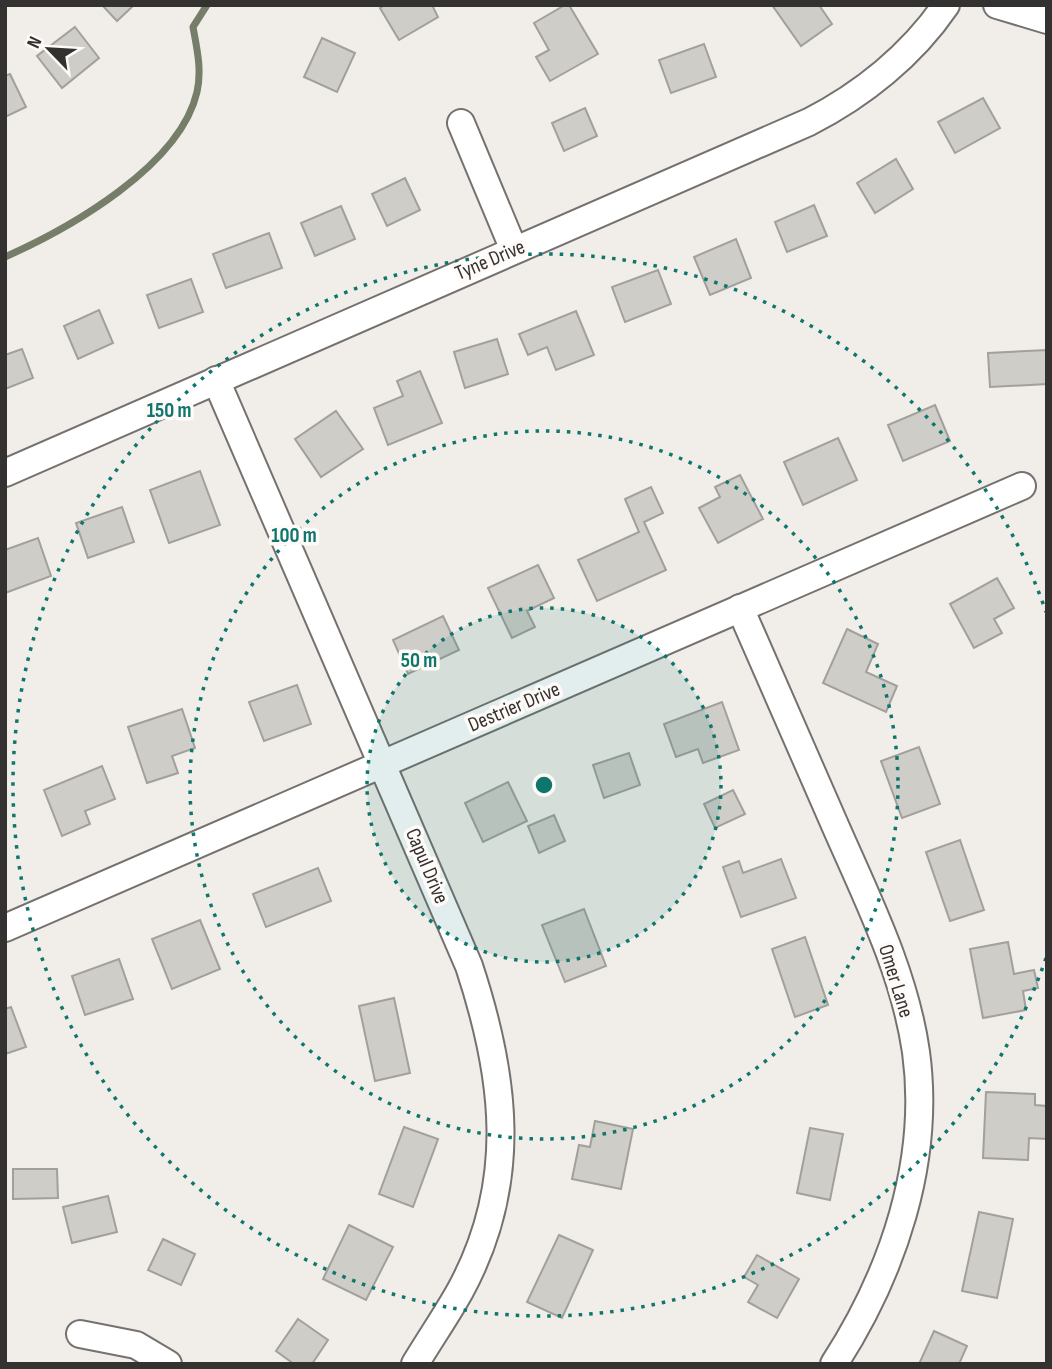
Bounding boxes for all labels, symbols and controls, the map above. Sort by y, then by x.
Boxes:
north arrow [14,14,84,84]
text: N [22,33,48,52]
street label: Tyne Drive [451,234,529,286]
text: 150 m [147,398,191,423]
text: 100 m [271,523,317,548]
text: 50 m [401,648,437,673]
street label: Destrier Drive [464,677,564,737]
centre of rings [532,773,556,797]
street label: Capul Drive [400,825,454,907]
street label: Omer Lane [873,942,919,1020]

